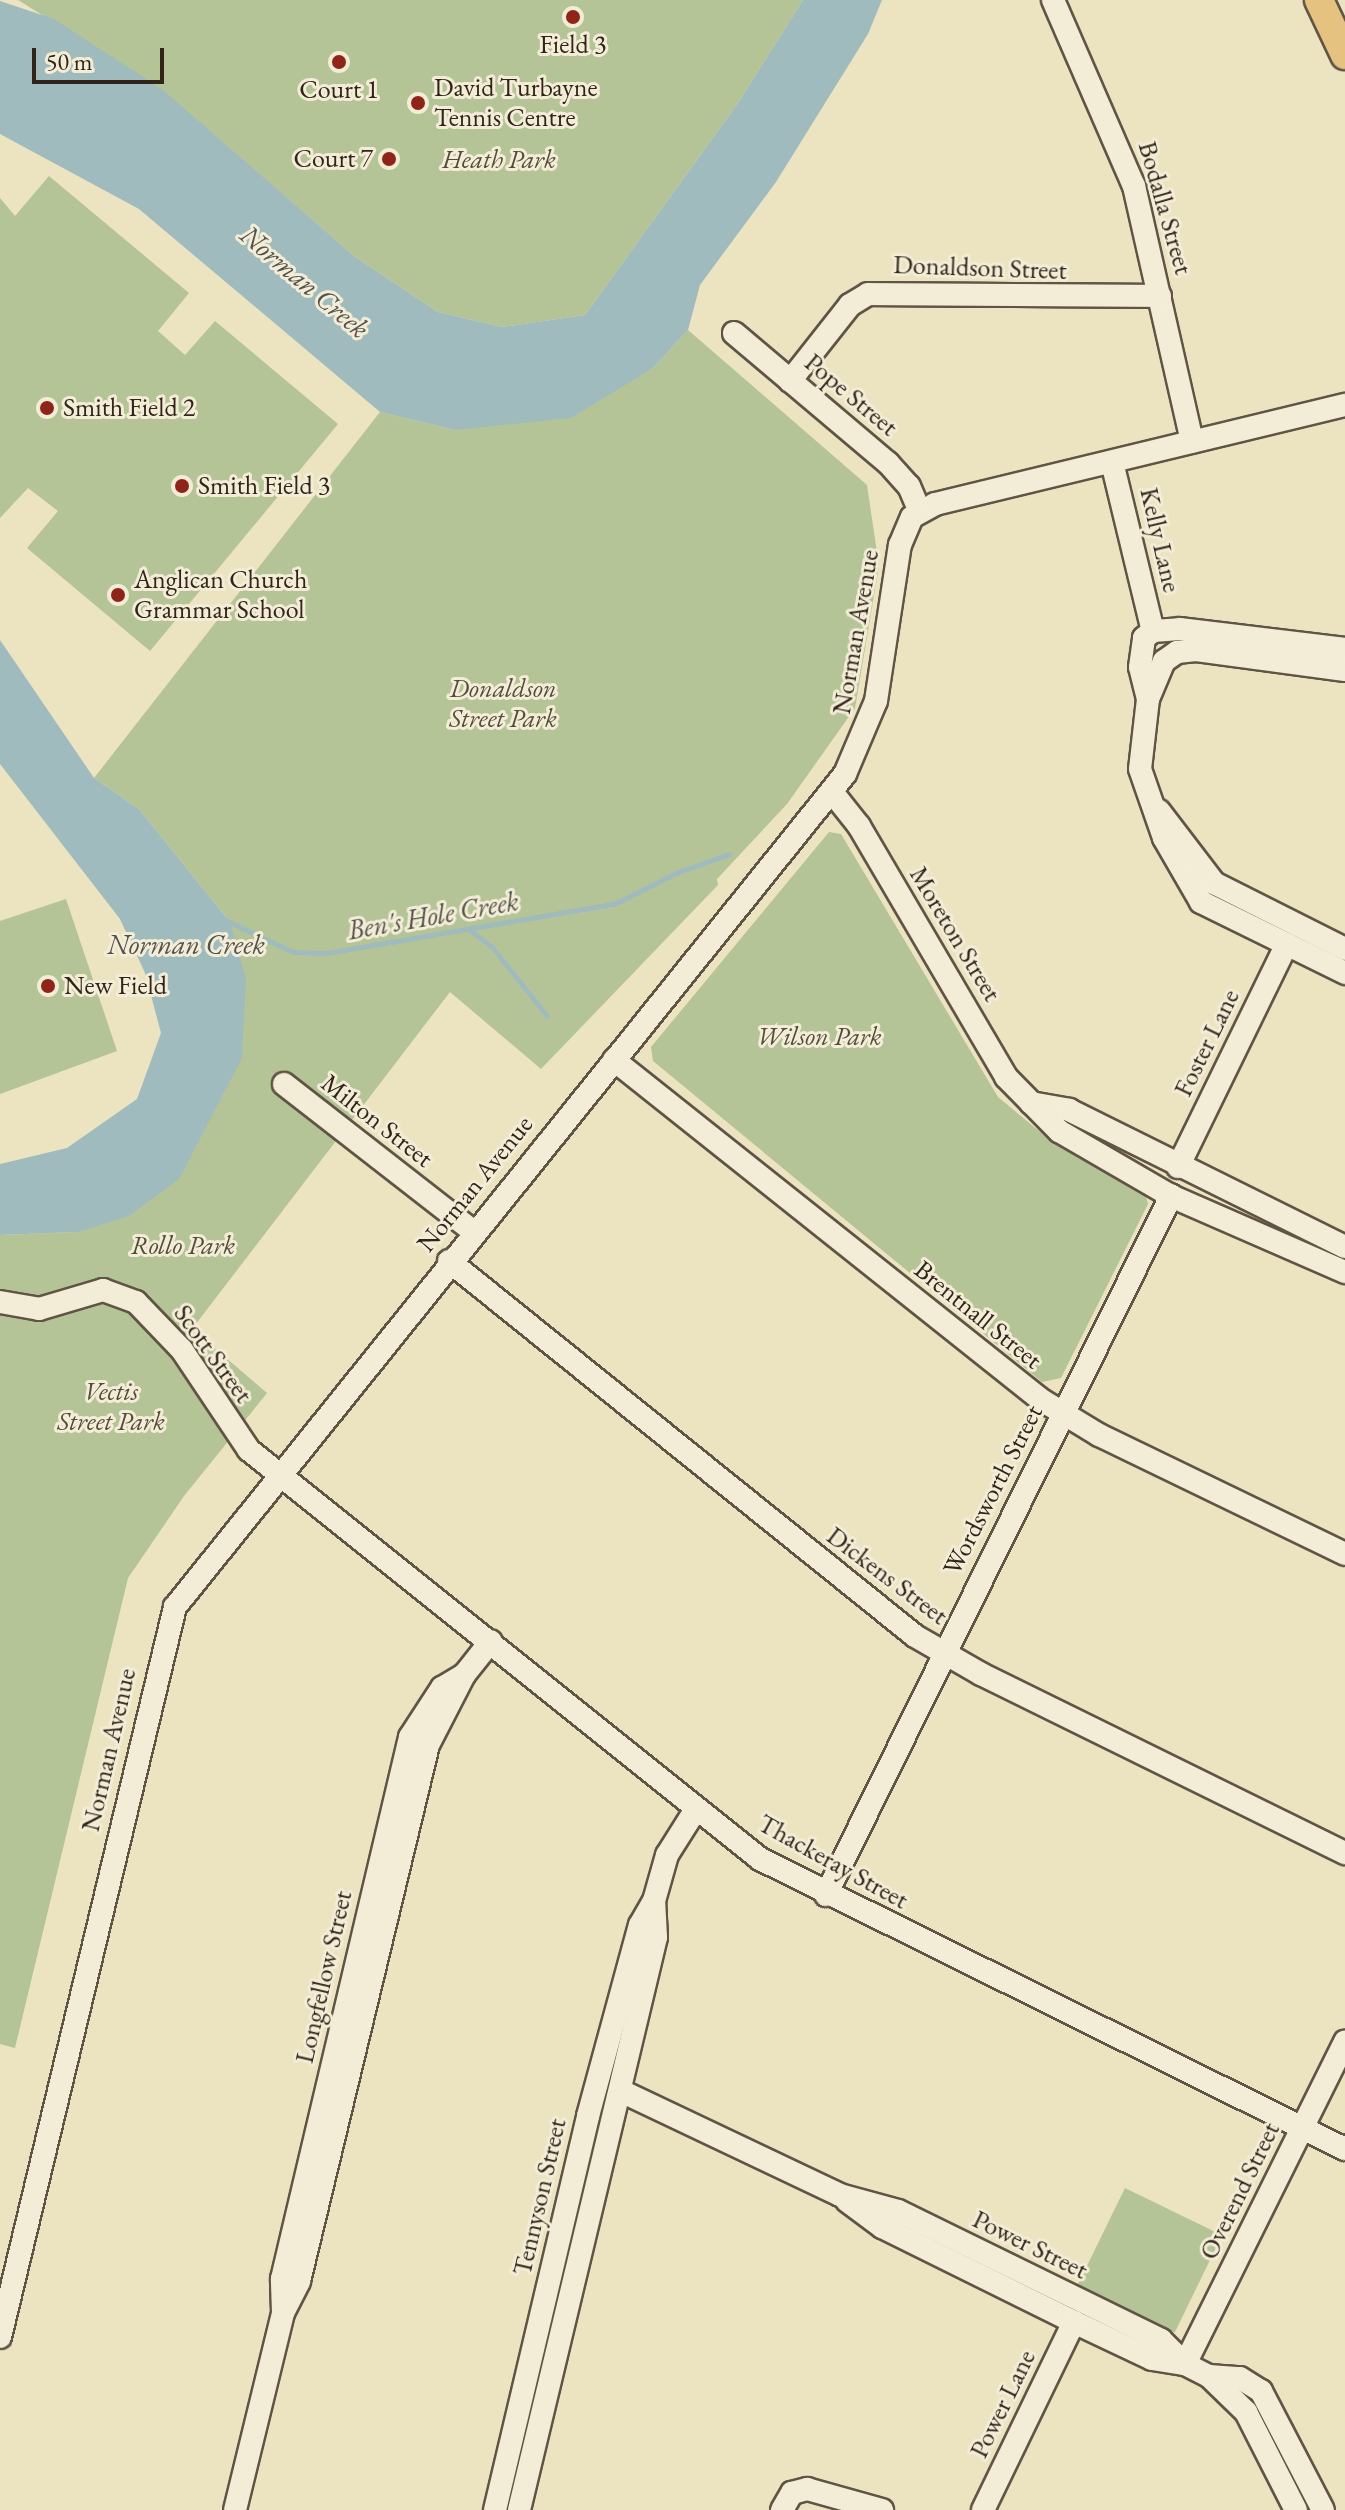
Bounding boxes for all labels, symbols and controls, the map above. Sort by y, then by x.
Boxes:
marker: Field 3 [564,8,582,26]
place label: Field 3 [540,29,606,61]
scale bar [36,32,168,82]
text: 50 m [46,46,93,77]
marker: Court 1 [330,53,348,71]
place label: David Turbayne Tennis Centre [434,72,598,134]
place label: Court 1 [299,74,379,106]
marker: David Turbayne Tennis Centre [409,94,427,112]
street label: Bodalla Street [1131,138,1199,278]
place label: Court 7 [293,143,373,175]
park label: Heath Park [442,144,556,176]
marker: Court 7 [380,150,398,168]
water label: Norman Creek [234,217,376,345]
street label: Donaldson Street [893,249,1067,287]
street label: Pope Street [798,347,904,443]
place label: Smith Field 2 [63,392,195,424]
marker: Smith Field 2 [38,399,56,417]
place label: Smith Field 3 [198,470,330,502]
marker: Smith Field 3 [173,477,191,495]
street label: Kelly Lane [1133,485,1187,595]
street label: Norman Avenue [826,547,886,717]
place label: Anglican Church Grammar School [134,564,307,626]
marker: Anglican Church Grammar School [109,586,127,604]
park label: Donaldson Street Park [449,673,557,734]
street label: Moreton Street [903,861,1007,1007]
water label: Ben's Hole Creek [345,883,521,947]
water label: Norman Creek [107,927,265,961]
place label: New Field [64,970,167,1002]
marker: New Field [39,977,57,995]
street label: Foster Lane [1168,984,1246,1102]
park label: Wilson Park [757,1021,881,1053]
street label: Milton Street [315,1068,439,1174]
street label: Norman Avenue [411,1110,539,1258]
park label: Rollo Park [131,1230,235,1262]
street label: Brentnall Street [908,1254,1048,1376]
street label: Scott Street [167,1299,259,1409]
park label: Vectis Street Park [57,1376,165,1438]
street label: Wordsworth Street [937,1400,1049,1580]
street label: Dickens Street [820,1520,954,1632]
street label: Norman Avenue [75,1665,143,1835]
street label: Thackeray Street [753,1808,913,1916]
street label: Longfellow Street [289,1888,359,2066]
street label: Tennyson Street [507,2116,573,2278]
street label: Overend Street [1193,2117,1287,2265]
street label: Power Street [968,2204,1092,2286]
street label: Power Lane [964,2345,1042,2463]

